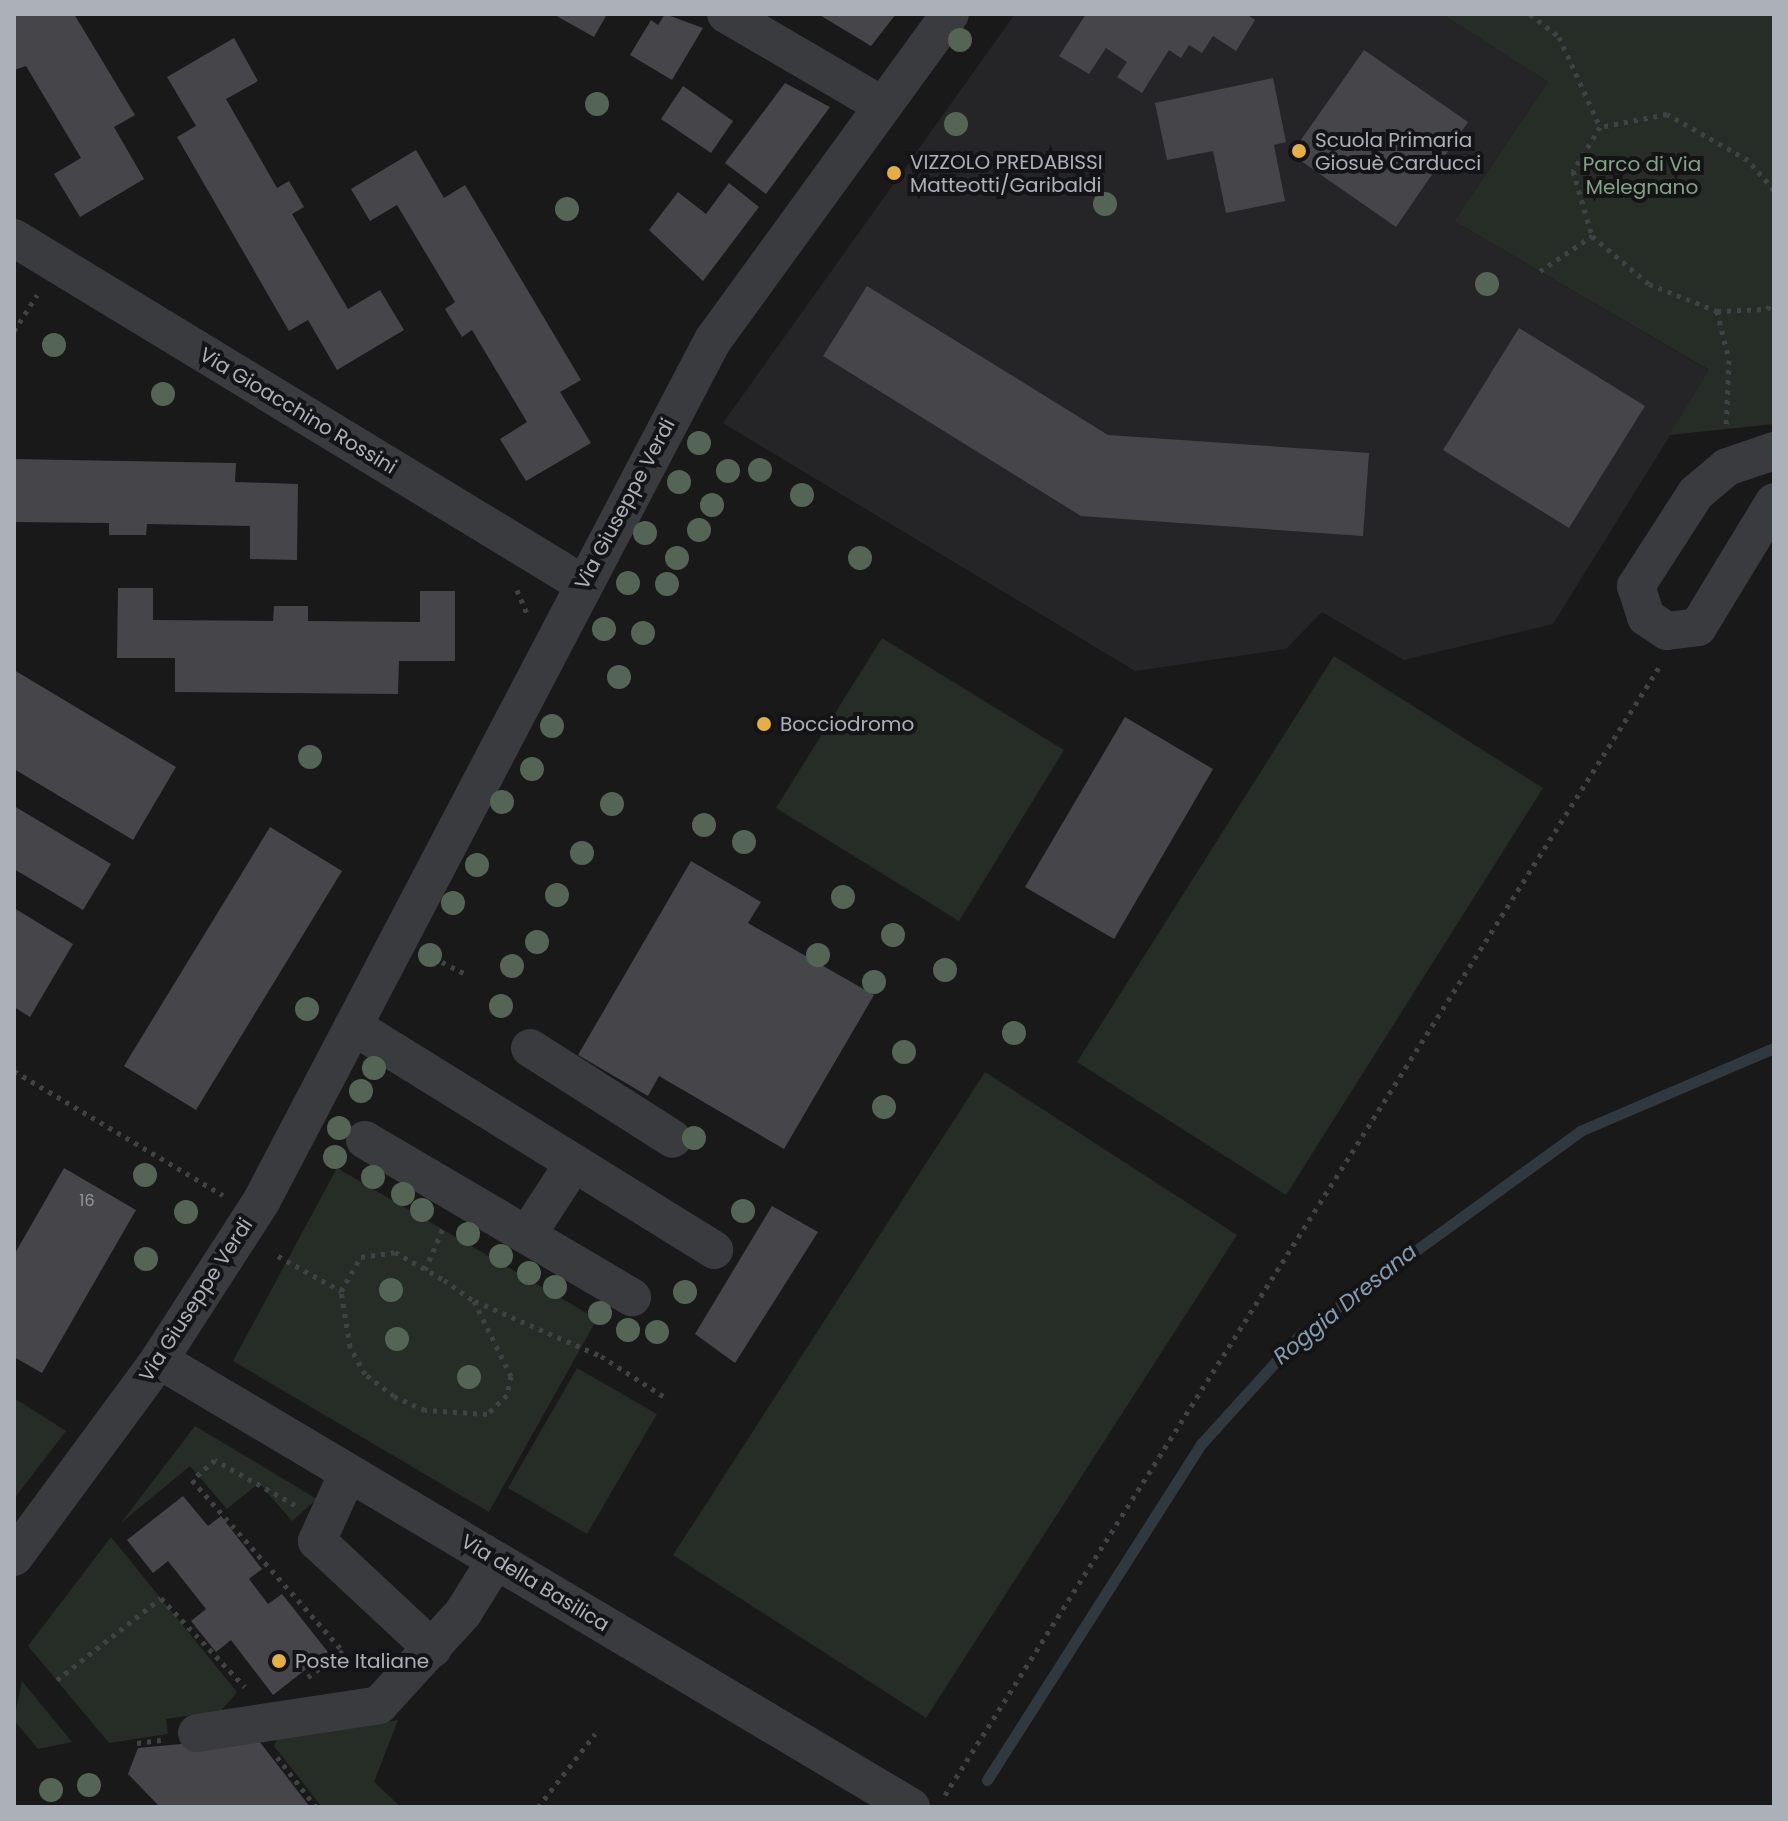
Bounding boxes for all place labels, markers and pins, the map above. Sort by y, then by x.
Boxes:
place label: Scuola Primaria Giosuè Carducci [1315,128,1481,175]
marker: Scuola Primaria Giosuè Carducci [1290,142,1308,160]
place label: VIZZOLO PREDABISSI Matteotti/Garibaldi [910,150,1103,197]
marker: VIZZOLO PREDABISSI Matteotti/Garibaldi [885,164,903,182]
place label: Bocciodromo [780,712,914,736]
marker: Bocciodromo [755,715,773,733]
place label: Poste Italiane [295,1649,429,1673]
marker: Poste Italiane [270,1652,288,1670]

